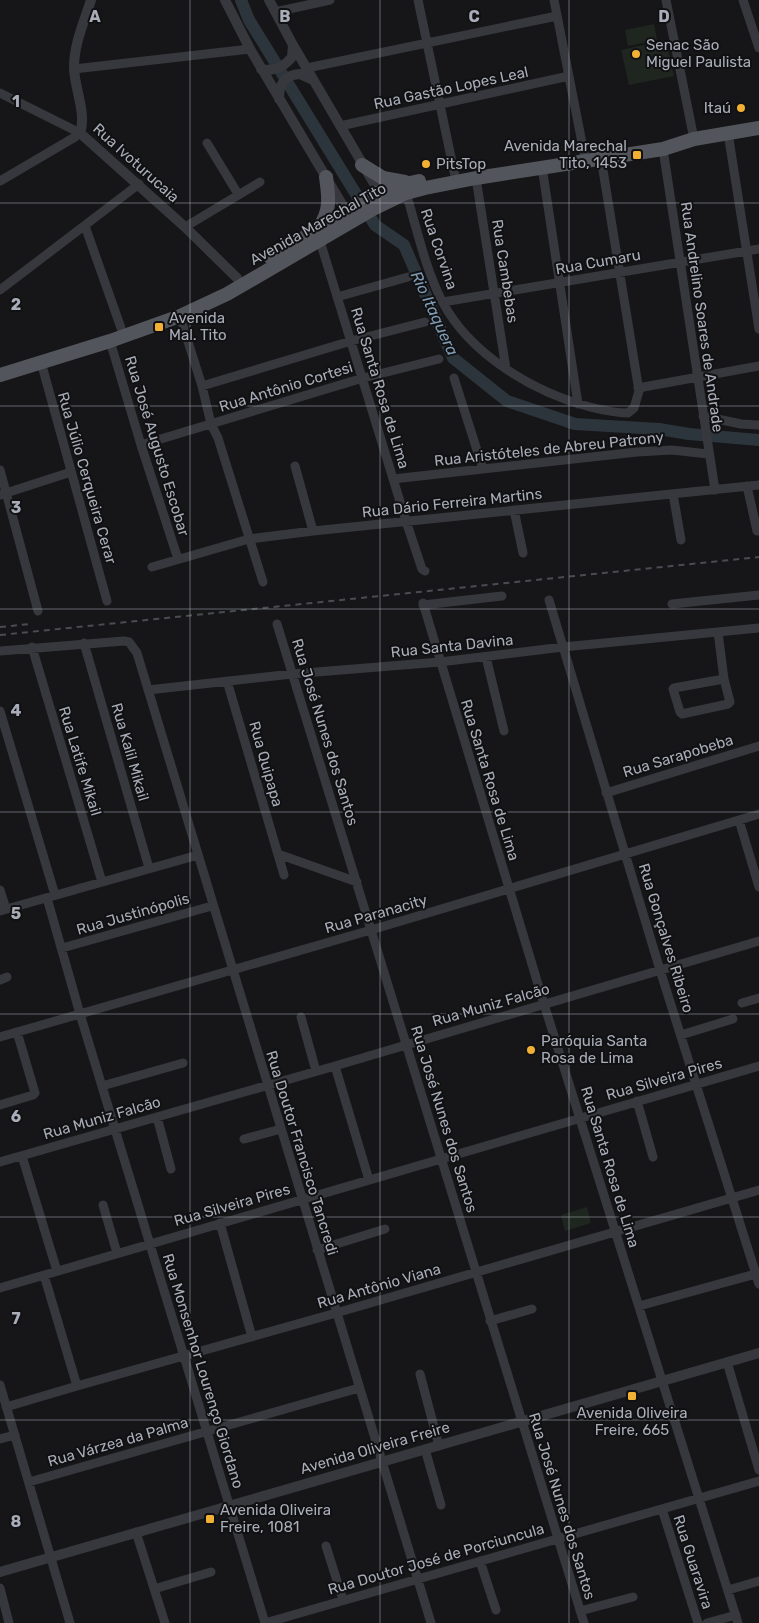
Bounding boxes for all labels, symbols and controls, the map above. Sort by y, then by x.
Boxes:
text: A [89,7,101,26]
text: B [279,7,291,26]
text: C [468,7,480,26]
text: D [658,7,670,26]
place label: Senac São Miguel Paulista [646,36,751,71]
marker: Senac São Miguel Paulista [630,48,642,60]
street label: Rua Gastão Lopes Leal [372,63,530,113]
text: 1 [12,92,20,111]
place label: Itaú [704,99,731,117]
marker: Itaú [735,102,747,114]
street label: Rua Ivoturucaia [89,120,183,206]
place label: Avenida Marechal Tito, 1453 [504,137,627,172]
marker: Avenida Marechal Tito, 1453 [631,149,643,161]
place label: PitsTop [436,155,486,173]
marker: PitsTop [420,158,432,170]
street label: Avenida Marechal Tito [247,179,389,269]
street label: Rua Andrelino Soares de Andrade [677,201,727,433]
street label: Rua Corvina [417,206,461,292]
street label: Rua Cambebas [488,218,522,324]
street label: Rua Cumaru [554,246,642,278]
water label: Rio Itaquera [407,268,462,358]
text: 2 [11,295,21,314]
street label: Rua Santa Rosa de Lima [347,305,413,471]
place label: Avenida Mal. Tito [169,309,227,344]
marker: Avenida Mal. Tito [153,321,165,333]
street label: Rua José Augusto Escobar [121,354,193,539]
street label: Rua Antônio Cortesi [217,358,355,416]
street label: Rua Júlio Cerqueira Cerar [54,390,120,566]
street label: Rua Aristóteles de Abreu Patrony [433,428,665,470]
street label: Rua Dário Ferreira Martins [361,485,543,521]
text: 3 [11,498,21,517]
street label: Rua Santa Davina [390,631,514,661]
street label: Rua José Nunes dos Santos [288,636,362,828]
street label: Rua Santa Rosa de Lima [457,697,523,863]
text: 4 [11,701,22,720]
street label: Rua Kalil Mikail [107,701,153,803]
street label: Rua Latife Mikail [55,704,105,818]
street label: Rua Quipapa [245,719,287,809]
street label: Rua Sarapobeba [621,731,735,781]
street label: Rua Gonçalves Ribeiro [635,861,697,1015]
street label: Rua Justinópolis [74,889,192,939]
street label: Rua Paranacity [323,891,429,937]
text: 5 [11,904,21,923]
street label: Rua Muniz Falcão [430,980,552,1030]
street label: Rua José Nunes dos Santos [407,1023,481,1215]
place label: Paróquia Santa Rosa de Lima [541,1032,647,1067]
marker: Paróquia Santa Rosa de Lima [525,1044,537,1056]
street label: Rua Doutor Francisco Tancredi [262,1049,342,1257]
street label: Rua Silveira Pires [604,1054,724,1104]
street label: Rua Santa Rosa de Lima [577,1084,643,1250]
street label: Rua Muniz Falcão [41,1093,163,1143]
text: 6 [11,1107,21,1126]
street label: Rua Silveira Pires [172,1180,292,1230]
street label: Rua Monsenhor Lourenço Giordano [159,1251,247,1491]
street label: Rua Antônio Viana [315,1260,443,1312]
text: 7 [11,1309,21,1328]
marker: Avenida Oliveira Freire, 665 [626,1390,638,1402]
place label: Avenida Oliveira Freire, 665 [577,1404,687,1439]
street label: Rua José Nunes dos Santos [525,1410,599,1602]
street label: Rua Várzea da Palma [46,1413,190,1471]
street label: Avenida Oliveira Freire [298,1418,452,1478]
place label: Avenida Oliveira Freire, 1081 [220,1501,331,1536]
text: 8 [11,1512,22,1531]
marker: Avenida Oliveira Freire, 1081 [204,1513,216,1525]
street label: Rua Guaravira [669,1513,717,1611]
street label: Rua Doutor José de Porciuncula [326,1519,546,1599]

